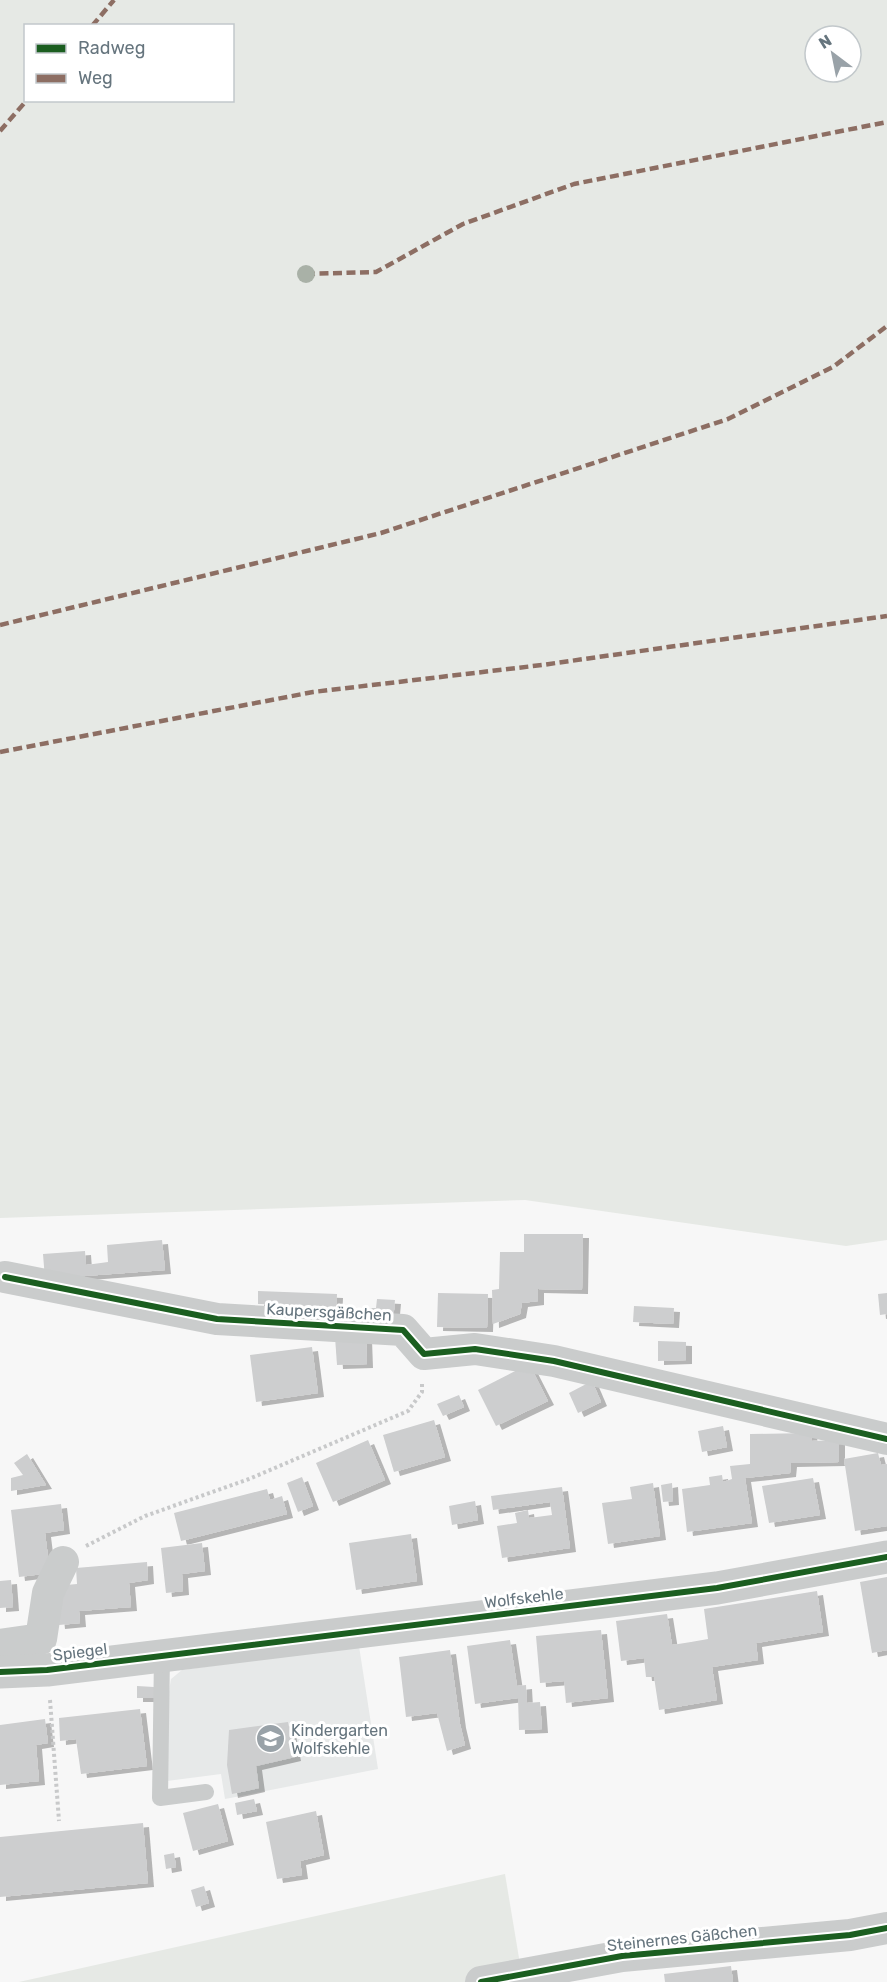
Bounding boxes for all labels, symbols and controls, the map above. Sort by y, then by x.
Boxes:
legend [24,24,234,102]
north arrow [803,24,863,84]
text: N [815,31,835,53]
text: Radweg [78,37,145,59]
text: Weg [78,67,113,89]
street label: Kaupersgäßchen [266,1299,392,1325]
street label: Wolfskehle [483,1584,565,1612]
street label: Spiegel [52,1639,108,1665]
place label: Kindergarten Wolfskehle [291,1721,388,1758]
school or university icon: Kindergarten Wolfskehle [254,1723,286,1755]
street label: Steinernes Gäßchen [606,1921,758,1955]

